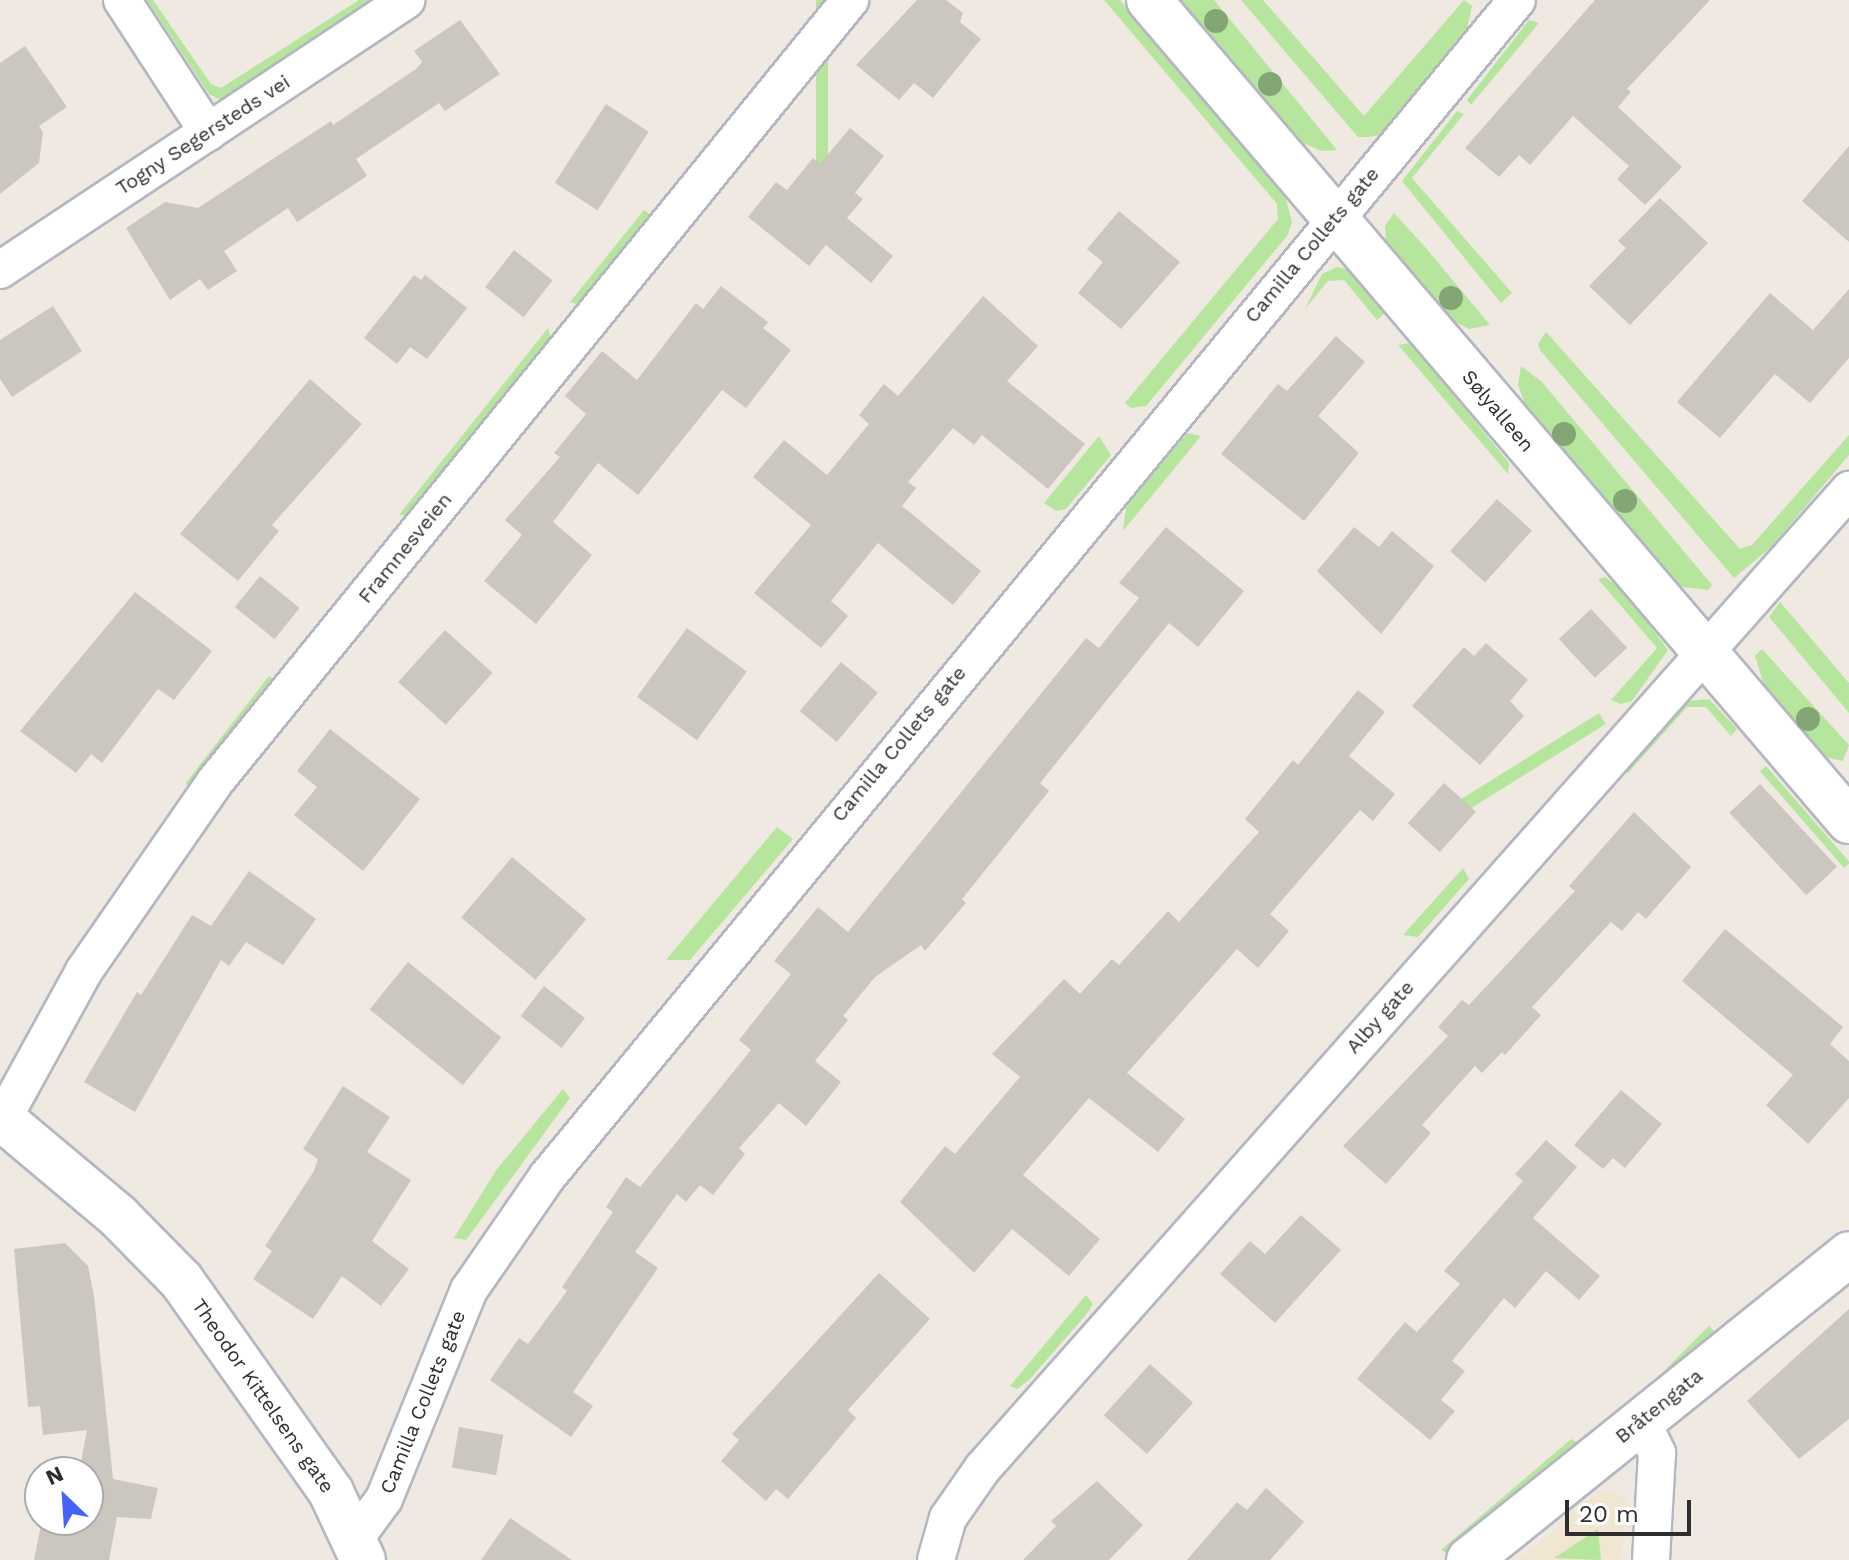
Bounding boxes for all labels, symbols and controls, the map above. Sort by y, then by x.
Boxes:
street label: Togny Segersteds vei [111,69,295,201]
street label: Camilla Collets gate [1240,162,1384,328]
street label: Sølyalleen [1457,365,1539,457]
street label: Framnesveien [353,488,457,608]
street label: Camilla Collets gate [827,661,971,827]
street label: Alby gate [1341,975,1419,1059]
street label: Theodor Kittelsens gate [187,1294,339,1498]
street label: Camilla Collets gate [375,1307,471,1497]
street label: Bråtengata [1610,1364,1708,1448]
north arrow [24,1456,104,1536]
text: N [42,1461,67,1490]
scale bar [1569,1484,1695,1534]
text: 20 m [1579,1500,1639,1528]

